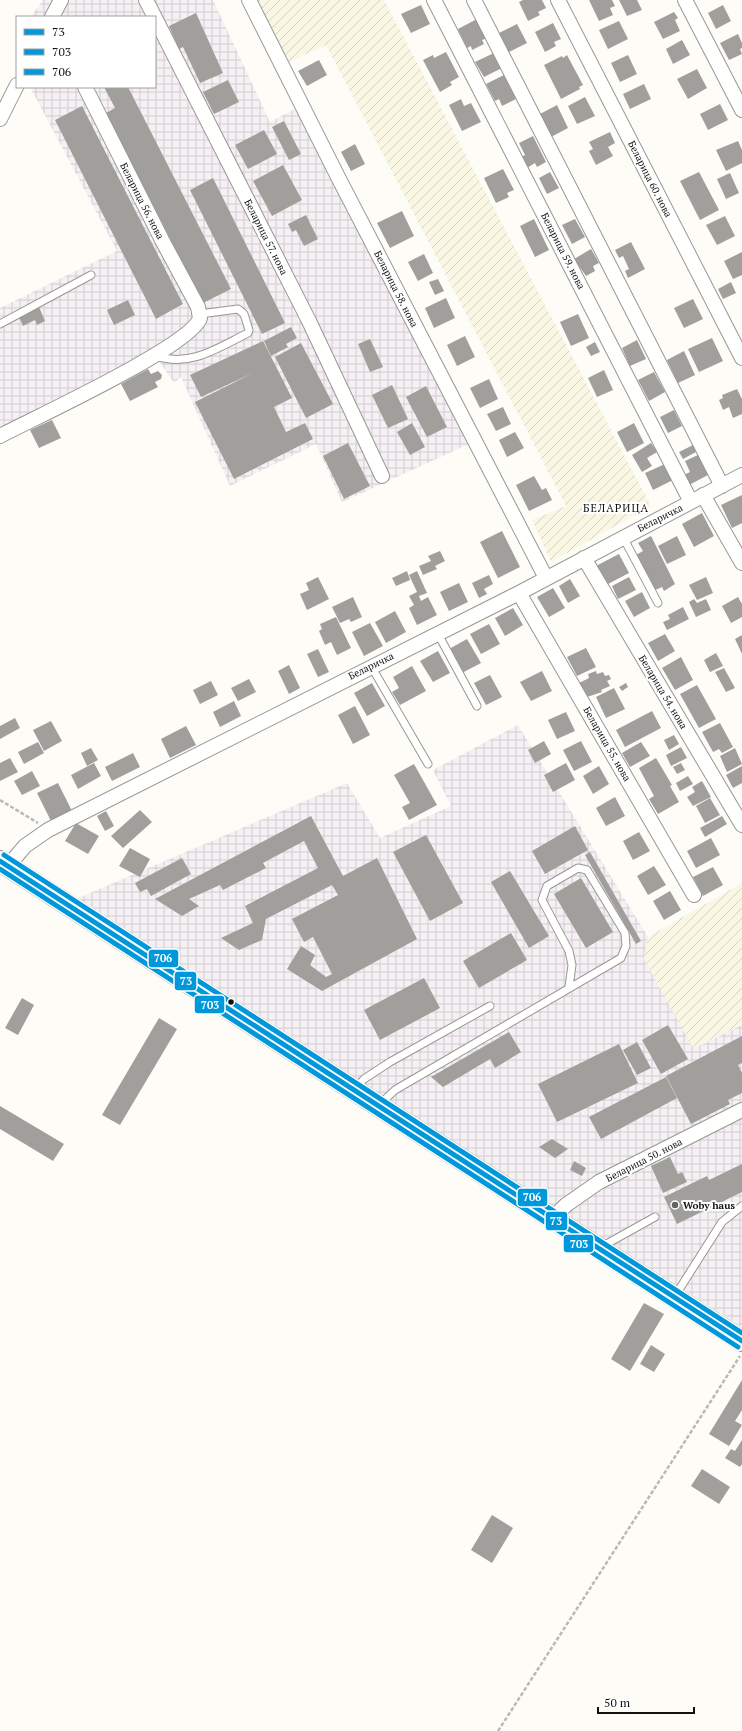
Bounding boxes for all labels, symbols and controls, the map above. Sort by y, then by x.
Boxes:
legend [16,16,156,88]
text: 73 [52,24,65,39]
text: 703 [52,44,71,59]
text: 706 [52,64,72,79]
street label: Беларица 60. нова [625,139,675,219]
street label: Беларица 56. нова [117,161,167,241]
street label: Беларица 57. нова [241,197,291,277]
street label: Беларица 59. нова [538,211,588,291]
street label: Беларица 58. нова [371,249,421,329]
district label: БЕЛАРИЦА [583,501,649,515]
street label: Беларичка [635,501,685,535]
street label: Беларичка [346,649,396,683]
street label: Беларица 54. нова [636,653,690,731]
street label: Беларица 55. нова [580,704,634,784]
line badge: 706 [148,949,179,968]
text: 706 [154,951,172,965]
line badge: 73 [174,971,197,991]
text: 73 [180,974,192,988]
line badge: 703 [194,995,225,1014]
unlabelled marker [226,997,236,1007]
text: 703 [201,998,219,1012]
street label: Беларица 50. нова [604,1135,684,1185]
line badge: 706 [517,1188,548,1207]
text: 706 [523,1190,541,1204]
place label: Woby haus [683,1199,735,1212]
marker: Woby haus [670,1200,680,1210]
line badge: 73 [545,1211,568,1231]
text: 73 [550,1214,562,1228]
line badge: 703 [563,1234,594,1253]
text: 703 [570,1237,588,1251]
scale bar [598,1689,694,1715]
text: 50 m [604,1695,631,1710]

